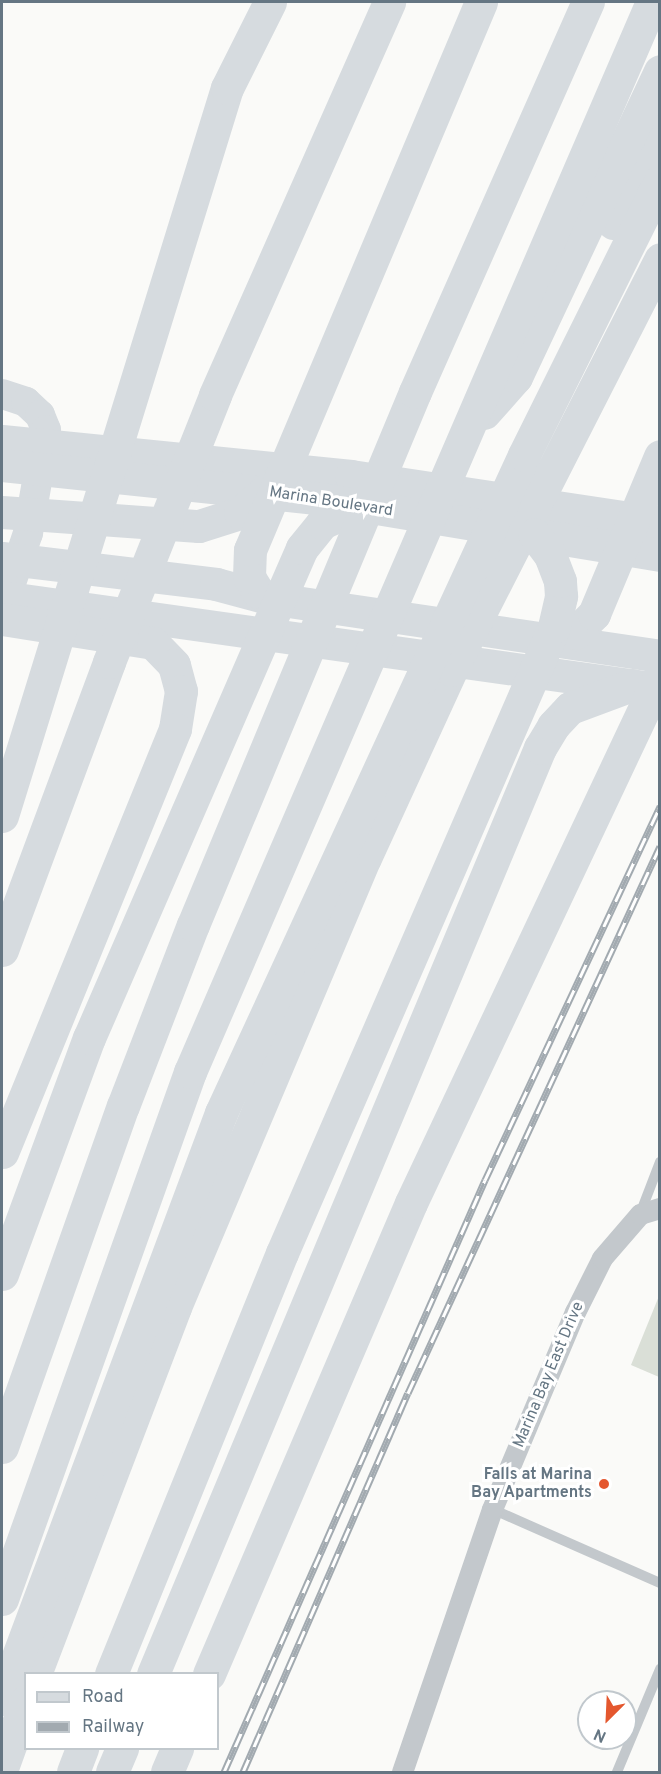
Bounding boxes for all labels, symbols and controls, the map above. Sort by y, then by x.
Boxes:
street label: Marina Boulevard [268,483,394,521]
street label: Marina Bay East Drive [510,1299,588,1451]
place label: Falls at Marina Bay Apartments [470,1465,592,1503]
marker: Falls at Marina Bay Apartments [597,1477,611,1491]
legend [24,1672,219,1750]
text: Road [82,1686,124,1709]
north arrow [577,1690,637,1750]
text: Railway [82,1716,144,1739]
text: N [591,1723,610,1746]

